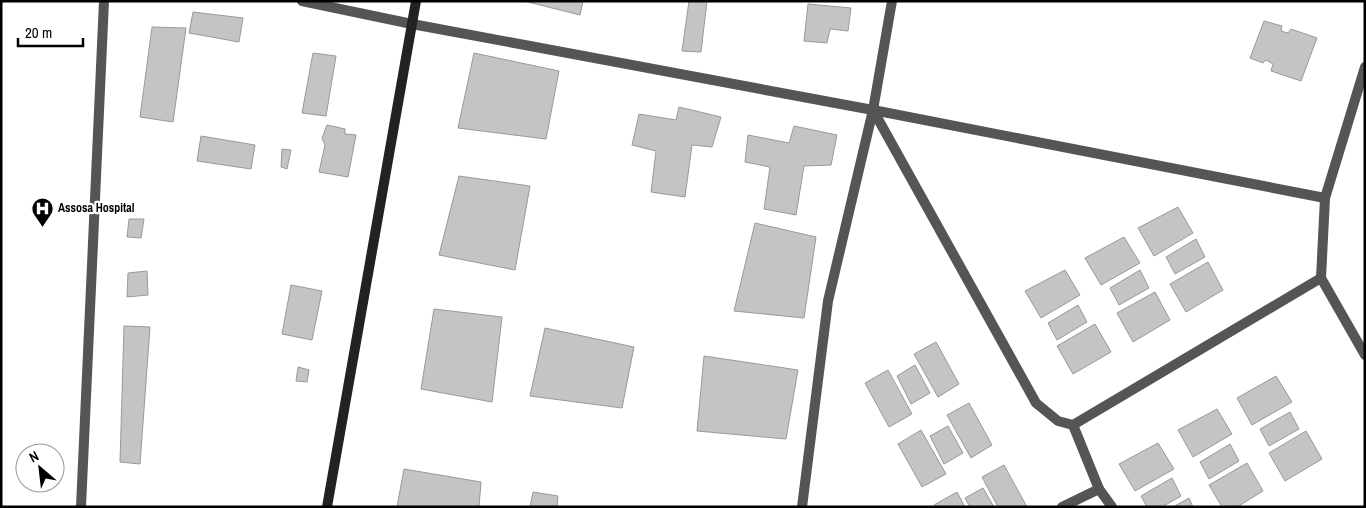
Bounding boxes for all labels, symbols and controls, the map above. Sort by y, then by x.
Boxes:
scale bar [18,15,82,47]
text: 20 m [25,22,52,43]
hospital icon: Assosa Hospital [30,196,54,227]
place label: Assosa Hospital [58,200,135,216]
north arrow [15,443,65,493]
text: N [26,447,42,466]

